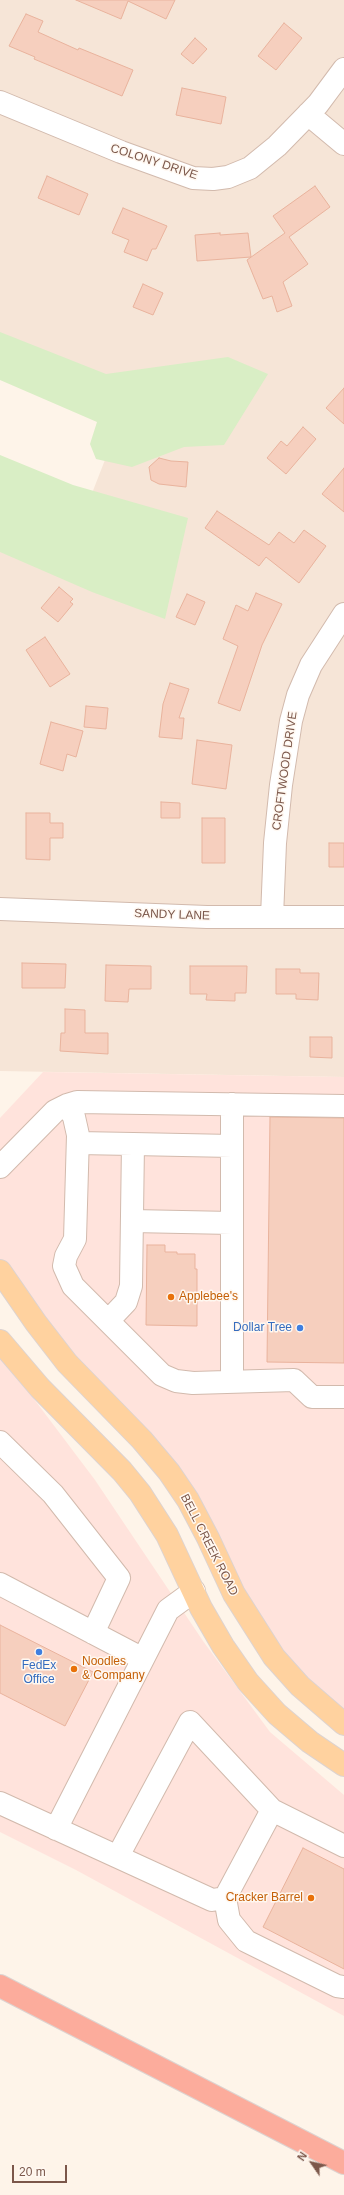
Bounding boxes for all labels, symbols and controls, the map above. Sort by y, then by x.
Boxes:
street label: COLONY DRIVE [109,141,199,183]
street label: CROFTWOOD DRIVE [270,711,300,831]
street label: SANDY LANE [134,906,210,924]
place label: Applebee's [179,1290,238,1304]
marker: Applebee's [166,1292,176,1302]
place label: Dollar Tree [233,1321,292,1335]
marker: Dollar Tree [295,1323,305,1333]
street label: BELL CREEK ROAD [177,1492,241,1598]
marker: FedEx Office [34,1647,44,1657]
place label: Noodles & Company [82,1655,145,1683]
place label: FedEx Office [22,1659,56,1687]
marker: Noodles & Company [69,1664,79,1674]
place label: Cracker Barrel [226,1891,303,1905]
marker: Cracker Barrel [306,1893,316,1903]
north arrow [292,2143,332,2183]
text: N [295,2150,309,2163]
scale bar [14,2157,69,2183]
text: 20 m [19,2165,46,2179]

